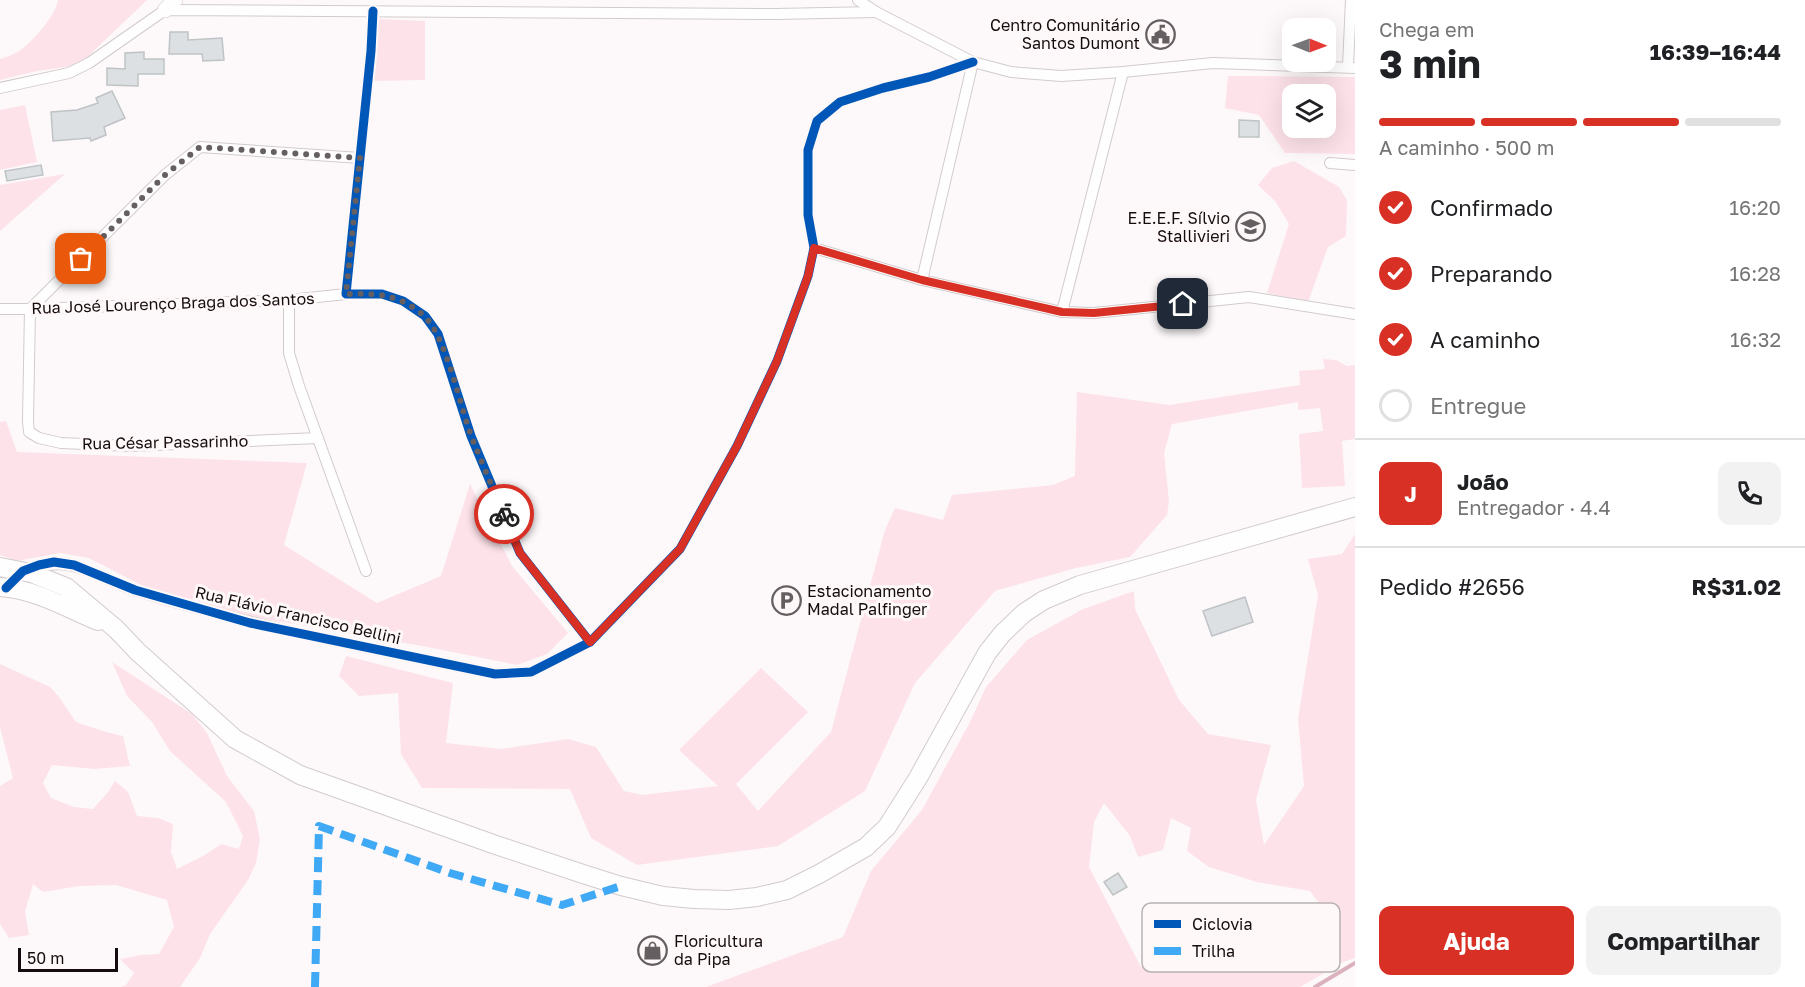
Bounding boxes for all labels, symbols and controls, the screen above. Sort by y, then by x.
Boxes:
place label: Centro Comunitário Santos Dumont [990,15,1140,53]
text: Chega em [1379,17,1474,41]
public building icon: Centro Comunitário Santos Dumont [1145,18,1177,50]
north arrow [1282,18,1336,72]
map controls [1282,18,1336,138]
text: 16:39–16:44 [1650,38,1781,65]
text: 3 min [1379,40,1481,87]
button: layers [1282,84,1336,138]
text: A caminho · 500 m [1379,135,1554,159]
icon: check [1379,191,1412,224]
text: Confirmado [1430,194,1553,221]
text: 16:20 [1729,195,1781,219]
place label: E.E.E.F. Sílvio Stallivieri [1127,208,1230,246]
school or university icon: E.E.E.F. Sílvio Stallivieri [1235,211,1267,243]
pin [55,233,106,284]
icon: bag [64,242,97,275]
icon: check [1379,257,1412,290]
text: Preparando [1430,260,1553,287]
text: 16:28 [1729,261,1781,285]
pin [1157,278,1208,329]
icon: home [1166,287,1199,320]
street label: Rua José Lourenço Braga dos Santos [31,288,315,318]
icon: check [1379,323,1412,356]
text: A caminho [1430,326,1540,353]
text: 16:32 [1730,327,1781,351]
text: Entregue [1430,392,1526,419]
street label: Rua César Passarinho [82,431,248,453]
button: phone [1718,462,1781,525]
text: João [1457,468,1509,495]
text: J [1404,480,1417,507]
courier [474,484,534,544]
text: Entregador · 4.4 [1457,495,1611,519]
icon: bike [488,498,521,531]
text: Pedido #2656 [1379,573,1525,600]
text: R$31.02 [1691,573,1781,600]
place label: Estacionamento Madal Palfinger [807,581,931,619]
street label: Rua Flávio Francisco Bellini [193,582,403,648]
parking icon: Estacionamento Madal Palfinger [770,584,802,616]
legend [1142,903,1340,972]
button: Ajuda [1379,906,1574,975]
button: Compartilhar [1586,906,1781,975]
text: Ciclovia [1192,914,1252,934]
place label: Floricultura da Pipa [674,931,763,969]
shop icon: Floricultura da Pipa [637,934,669,966]
text: Trilha [1192,941,1235,961]
scale bar [18,945,118,972]
text: 50 m [27,948,64,968]

